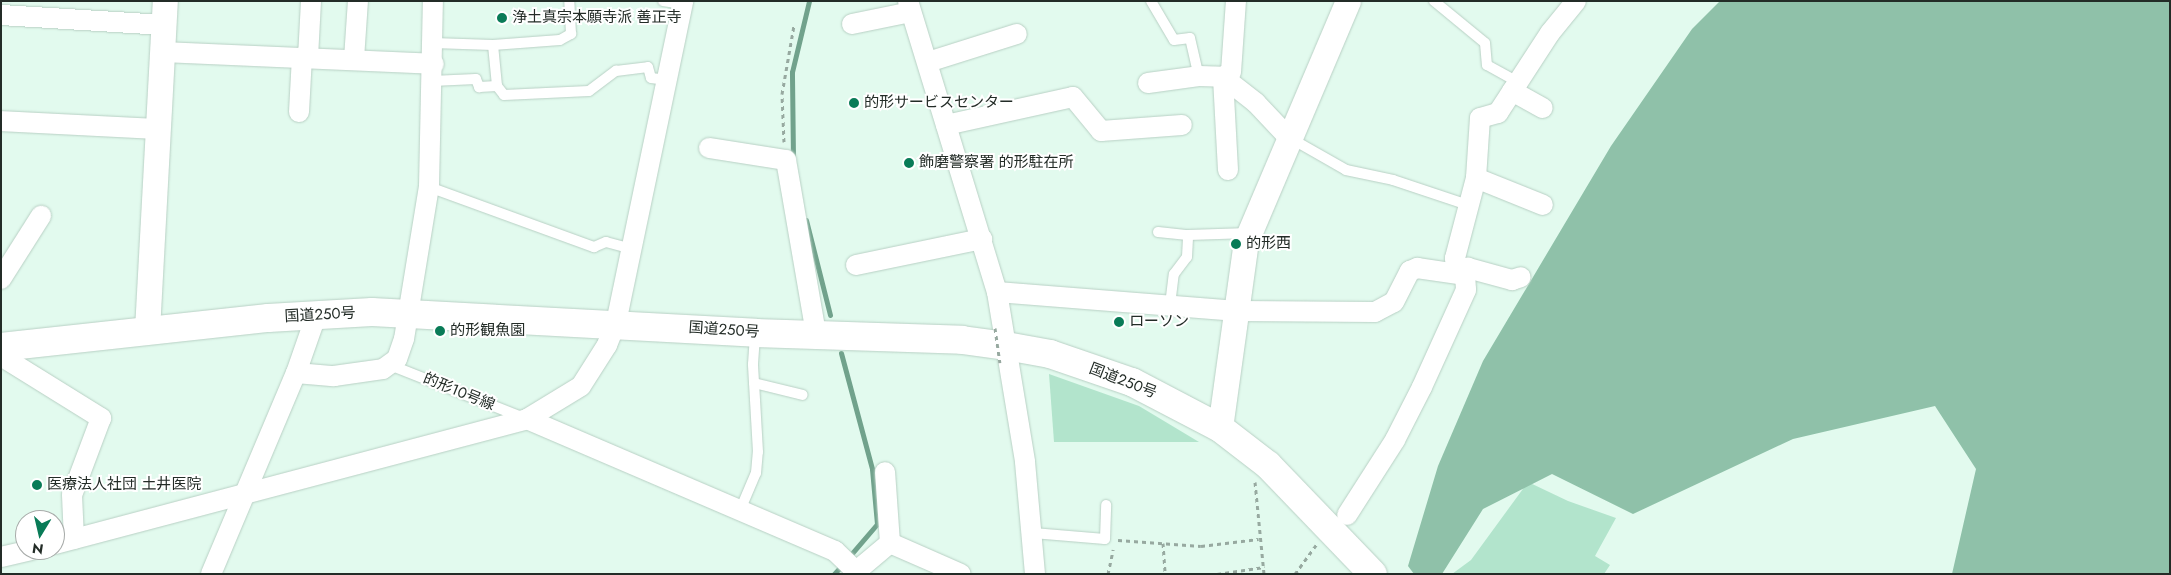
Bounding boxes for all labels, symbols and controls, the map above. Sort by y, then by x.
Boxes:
place label: 浄土真宗本願寺派 善正寺 [512,9,681,27]
marker: 浄土真宗本願寺派 善正寺 [496,12,508,24]
place label: 的形サービスセンター [864,94,1014,112]
marker: 的形サービスセンター [848,97,860,109]
place label: 飾磨警察署 的形駐在所 [919,154,1073,172]
marker: 飾磨警察署 的形駐在所 [903,157,915,169]
place label: 的形西 [1246,235,1291,253]
marker: 的形西 [1230,238,1242,250]
street label: 国道250号 [284,304,356,326]
place label: ローソン [1129,313,1189,331]
marker: ローソン [1113,316,1125,328]
street label: 国道250号 [688,319,760,341]
place label: 的形観魚園 [450,322,525,340]
marker: 的形観魚園 [434,325,446,337]
street label: 国道250号 [1087,360,1159,402]
street label: 的形10号線 [421,369,497,415]
place label: 医療法人社団 土井医院 [47,476,201,494]
marker: 医療法人社団 土井医院 [31,479,43,491]
north arrow [15,510,65,560]
text: N [31,538,45,560]

